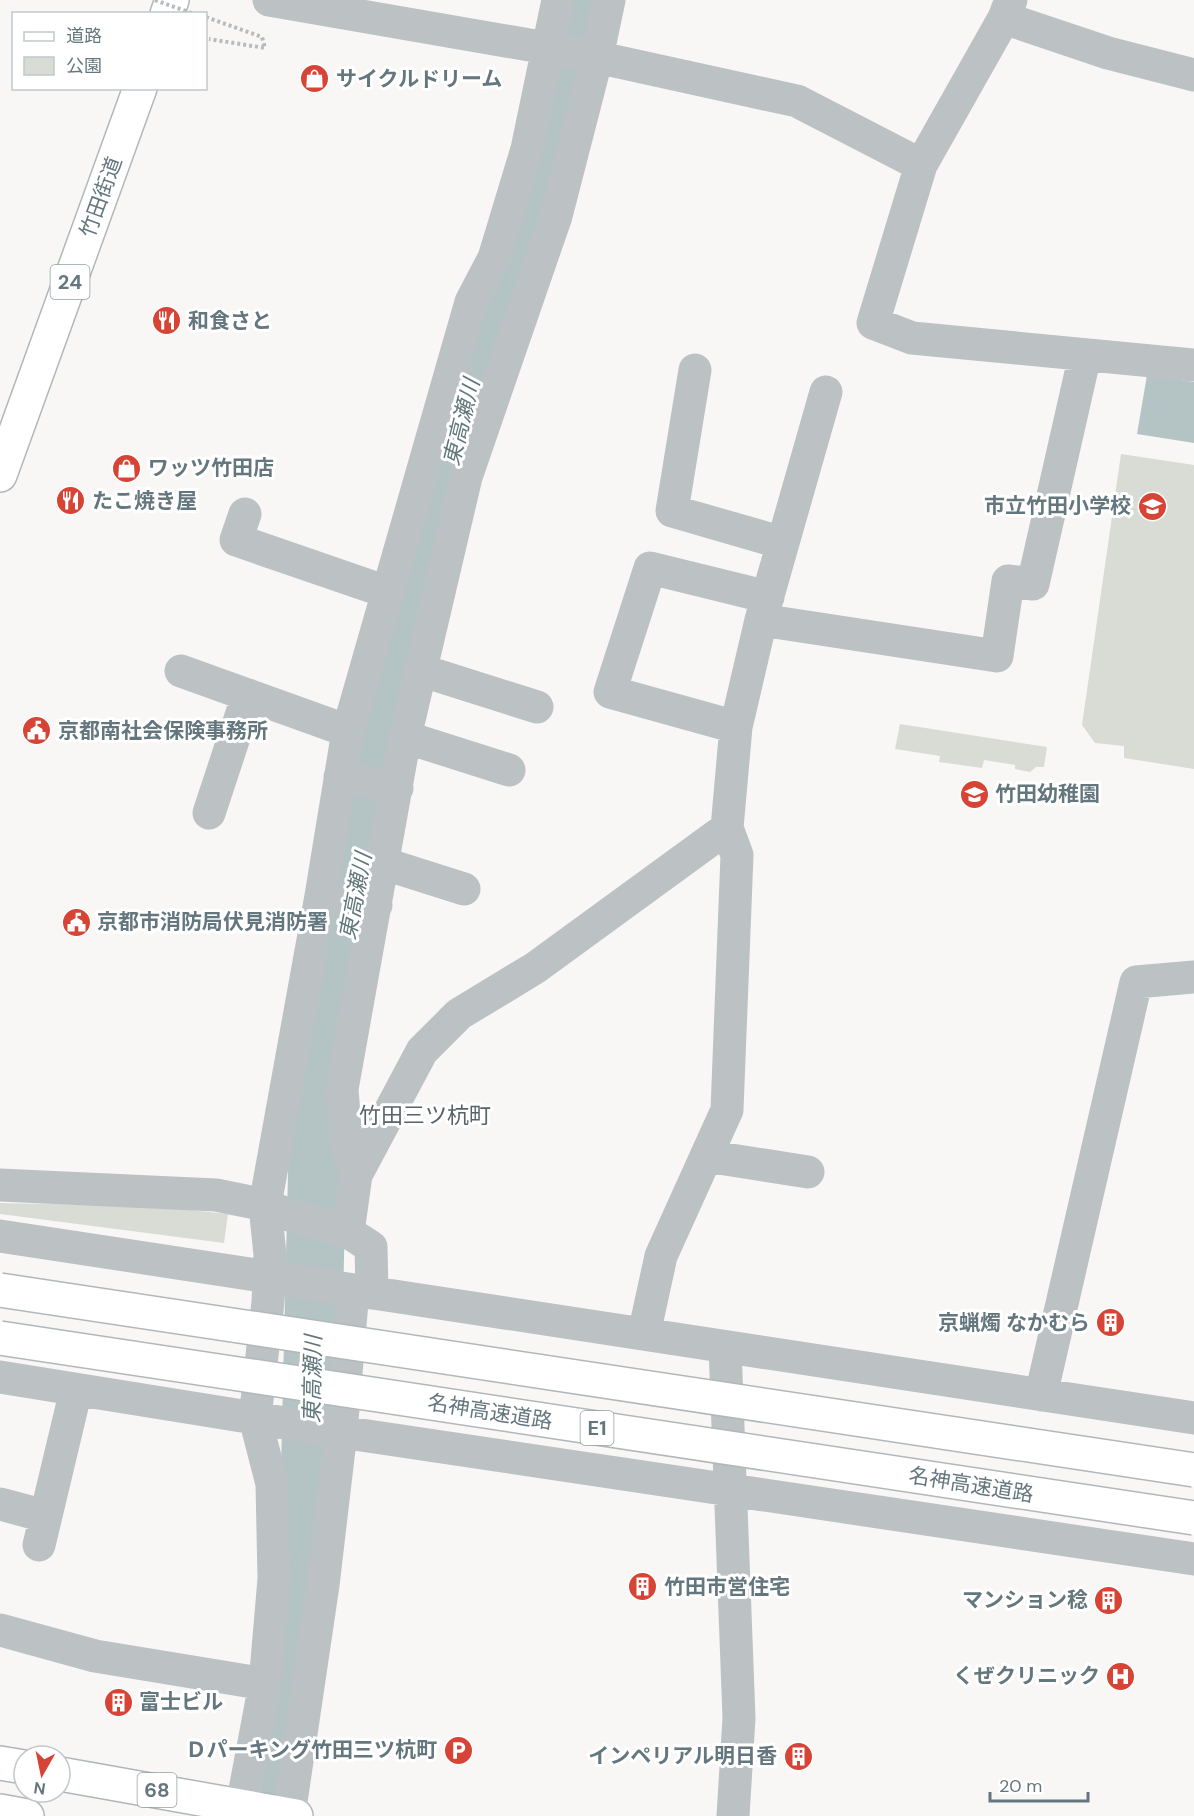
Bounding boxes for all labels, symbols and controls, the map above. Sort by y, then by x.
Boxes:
legend [12,12,207,90]
text: 道路 [66,24,102,48]
text: 公園 [66,54,102,78]
shop icon: サイクルドリーム [299,63,331,95]
place label: サイクルドリーム [336,65,502,93]
street label: 竹田街道 [73,153,129,241]
road number: 24 [50,265,90,299]
restaurant icon: 和食さと [151,305,183,337]
place label: 和食さと [188,307,272,335]
water label: 東高瀬川 [437,374,487,468]
shop icon: ワッツ竹田店 [111,452,143,484]
place label: ワッツ竹田店 [148,454,274,482]
restaurant icon: たこ焼き屋 [55,485,87,517]
place label: たこ焼き屋 [92,487,197,515]
school or university icon: 市立竹田小学校 [1136,490,1168,522]
place label: 市立竹田小学校 [984,492,1131,520]
public building icon: 京都南社会保険事務所 [21,715,53,747]
place label: 京都南社会保険事務所 [58,717,268,745]
school or university icon: 竹田幼稚園 [958,778,990,810]
place label: 竹田幼稚園 [995,780,1100,808]
water label: 東高瀬川 [333,848,379,942]
public building icon: 京都市消防局伏見消防署 [60,906,92,938]
place label: 京都市消防局伏見消防署 [97,908,328,936]
district label: 竹田三ツ杭町 [359,1101,491,1130]
building icon: 京蝋燭 なかむら [1095,1307,1127,1339]
place label: 京蝋燭 なかむら [938,1309,1090,1337]
water label: 東高瀬川 [297,1333,328,1423]
street label: 名神高速道路 [426,1388,554,1436]
road number: E1 [580,1411,614,1445]
street label: 名神高速道路 [907,1461,1035,1509]
building icon: 竹田市営住宅 [627,1571,659,1603]
place label: 竹田市営住宅 [664,1573,790,1601]
building icon: マンション稔 [1093,1584,1125,1616]
place label: マンション稔 [962,1586,1088,1614]
hospital icon: くぜクリニック [1105,1660,1137,1692]
place label: くぜクリニック [953,1662,1100,1690]
building icon: 富士ビル [102,1686,134,1718]
place label: 富士ビル [139,1688,223,1716]
parking icon: Ｄパーキング竹田三ツ杭町 [442,1734,474,1766]
place label: Ｄパーキング竹田三ツ杭町 [186,1736,437,1764]
building icon: インペリアル明日香 [782,1740,814,1772]
place label: インペリアル明日香 [588,1742,777,1770]
north arrow [12,1744,72,1804]
scale bar [990,1765,1088,1803]
road number: 68 [138,1773,176,1807]
text: 20 m [999,1774,1042,1798]
text: N [32,1777,47,1800]

